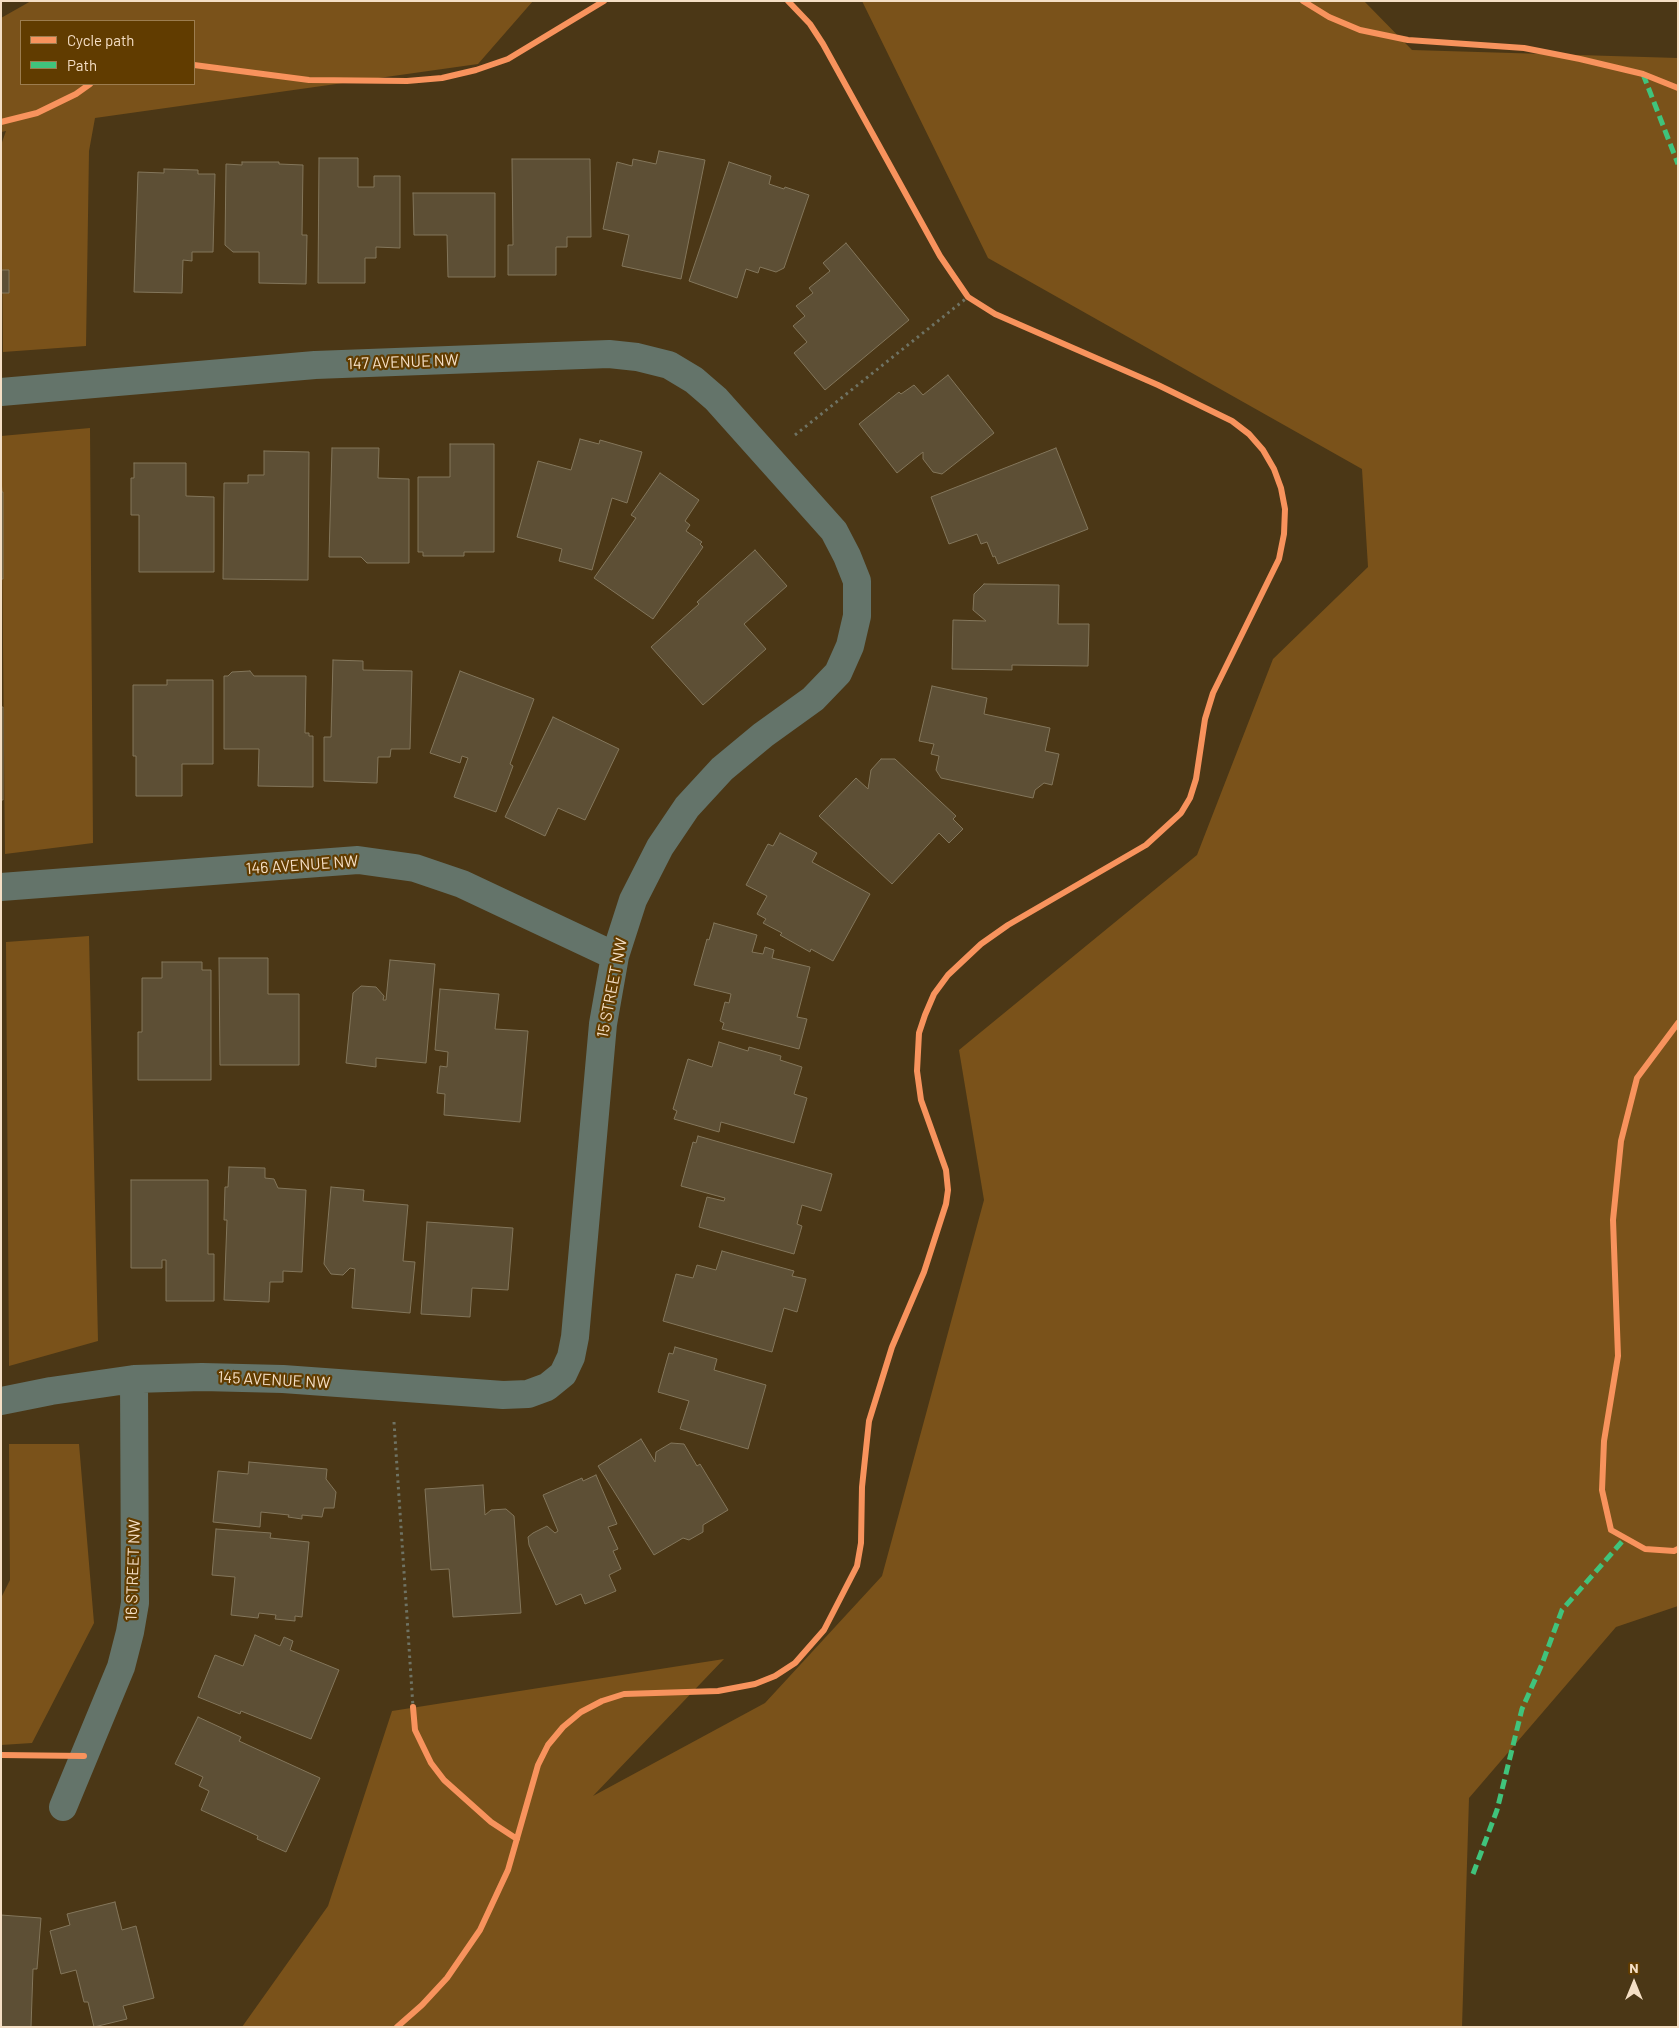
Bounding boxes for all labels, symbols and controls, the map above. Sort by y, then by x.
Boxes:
legend [20,20,195,85]
text: Cycle path [67,31,134,49]
text: Path [67,56,97,74]
street label: 147 AVENUE NW [347,350,459,374]
street label: 146 AVENUE NW [245,851,359,879]
street label: 15 STREET NW [593,936,631,1040]
street label: 145 AVENUE NW [217,1367,331,1393]
street label: 16 STREET NW [122,1519,144,1621]
north arrow [1609,1958,1659,2008]
text: N [1629,1959,1639,1976]

